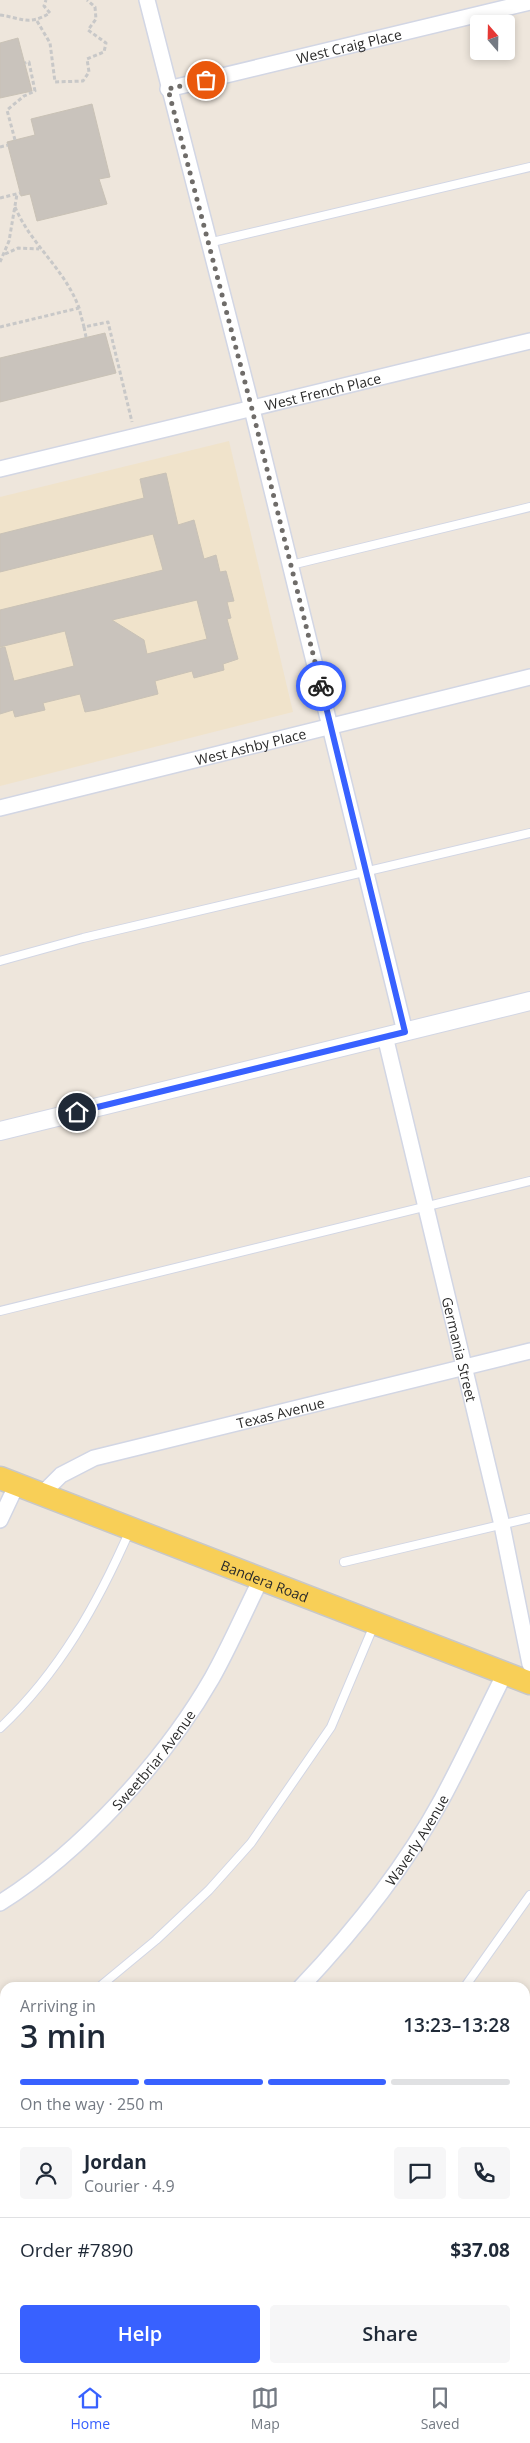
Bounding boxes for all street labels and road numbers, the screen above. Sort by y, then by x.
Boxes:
street label: West Craig Place [294,24,404,67]
street label: West French Place [263,368,383,414]
street label: West Ashby Place [193,723,308,769]
street label: Germania Street [438,1295,482,1404]
street label: Texas Avenue [235,1392,326,1432]
street label: Bandera Road [218,1555,311,1606]
street label: Sweetbriar Avenue [107,1706,199,1814]
street label: Waverly Avenue [380,1791,452,1889]

